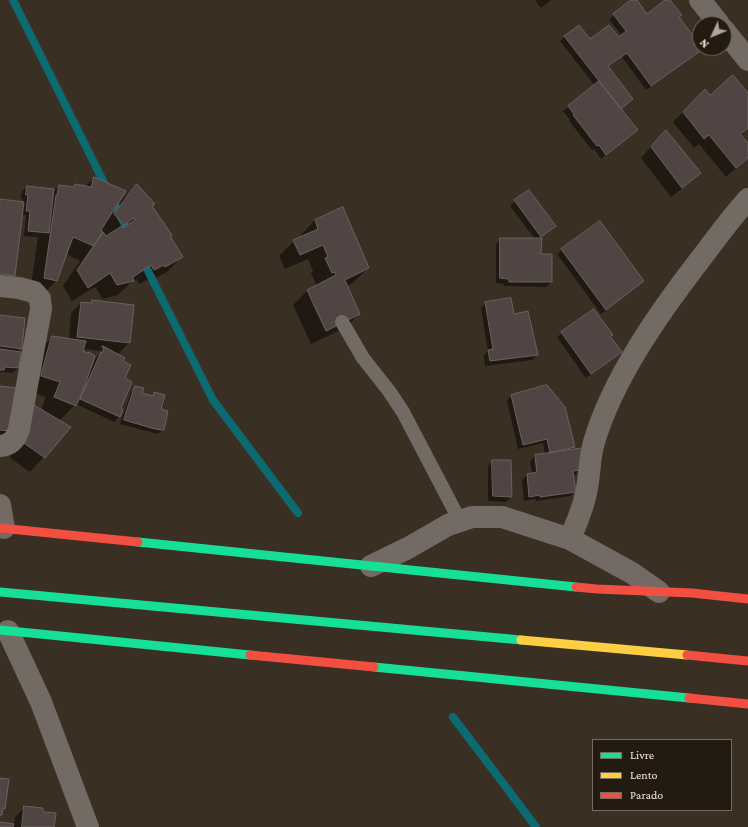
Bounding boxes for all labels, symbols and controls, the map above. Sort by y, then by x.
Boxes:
north arrow [692,16,732,56]
text: N [697,37,711,51]
legend [592,739,732,811]
text: Livre [630,748,654,762]
text: Lento [630,768,658,782]
text: Parado [630,788,663,802]

